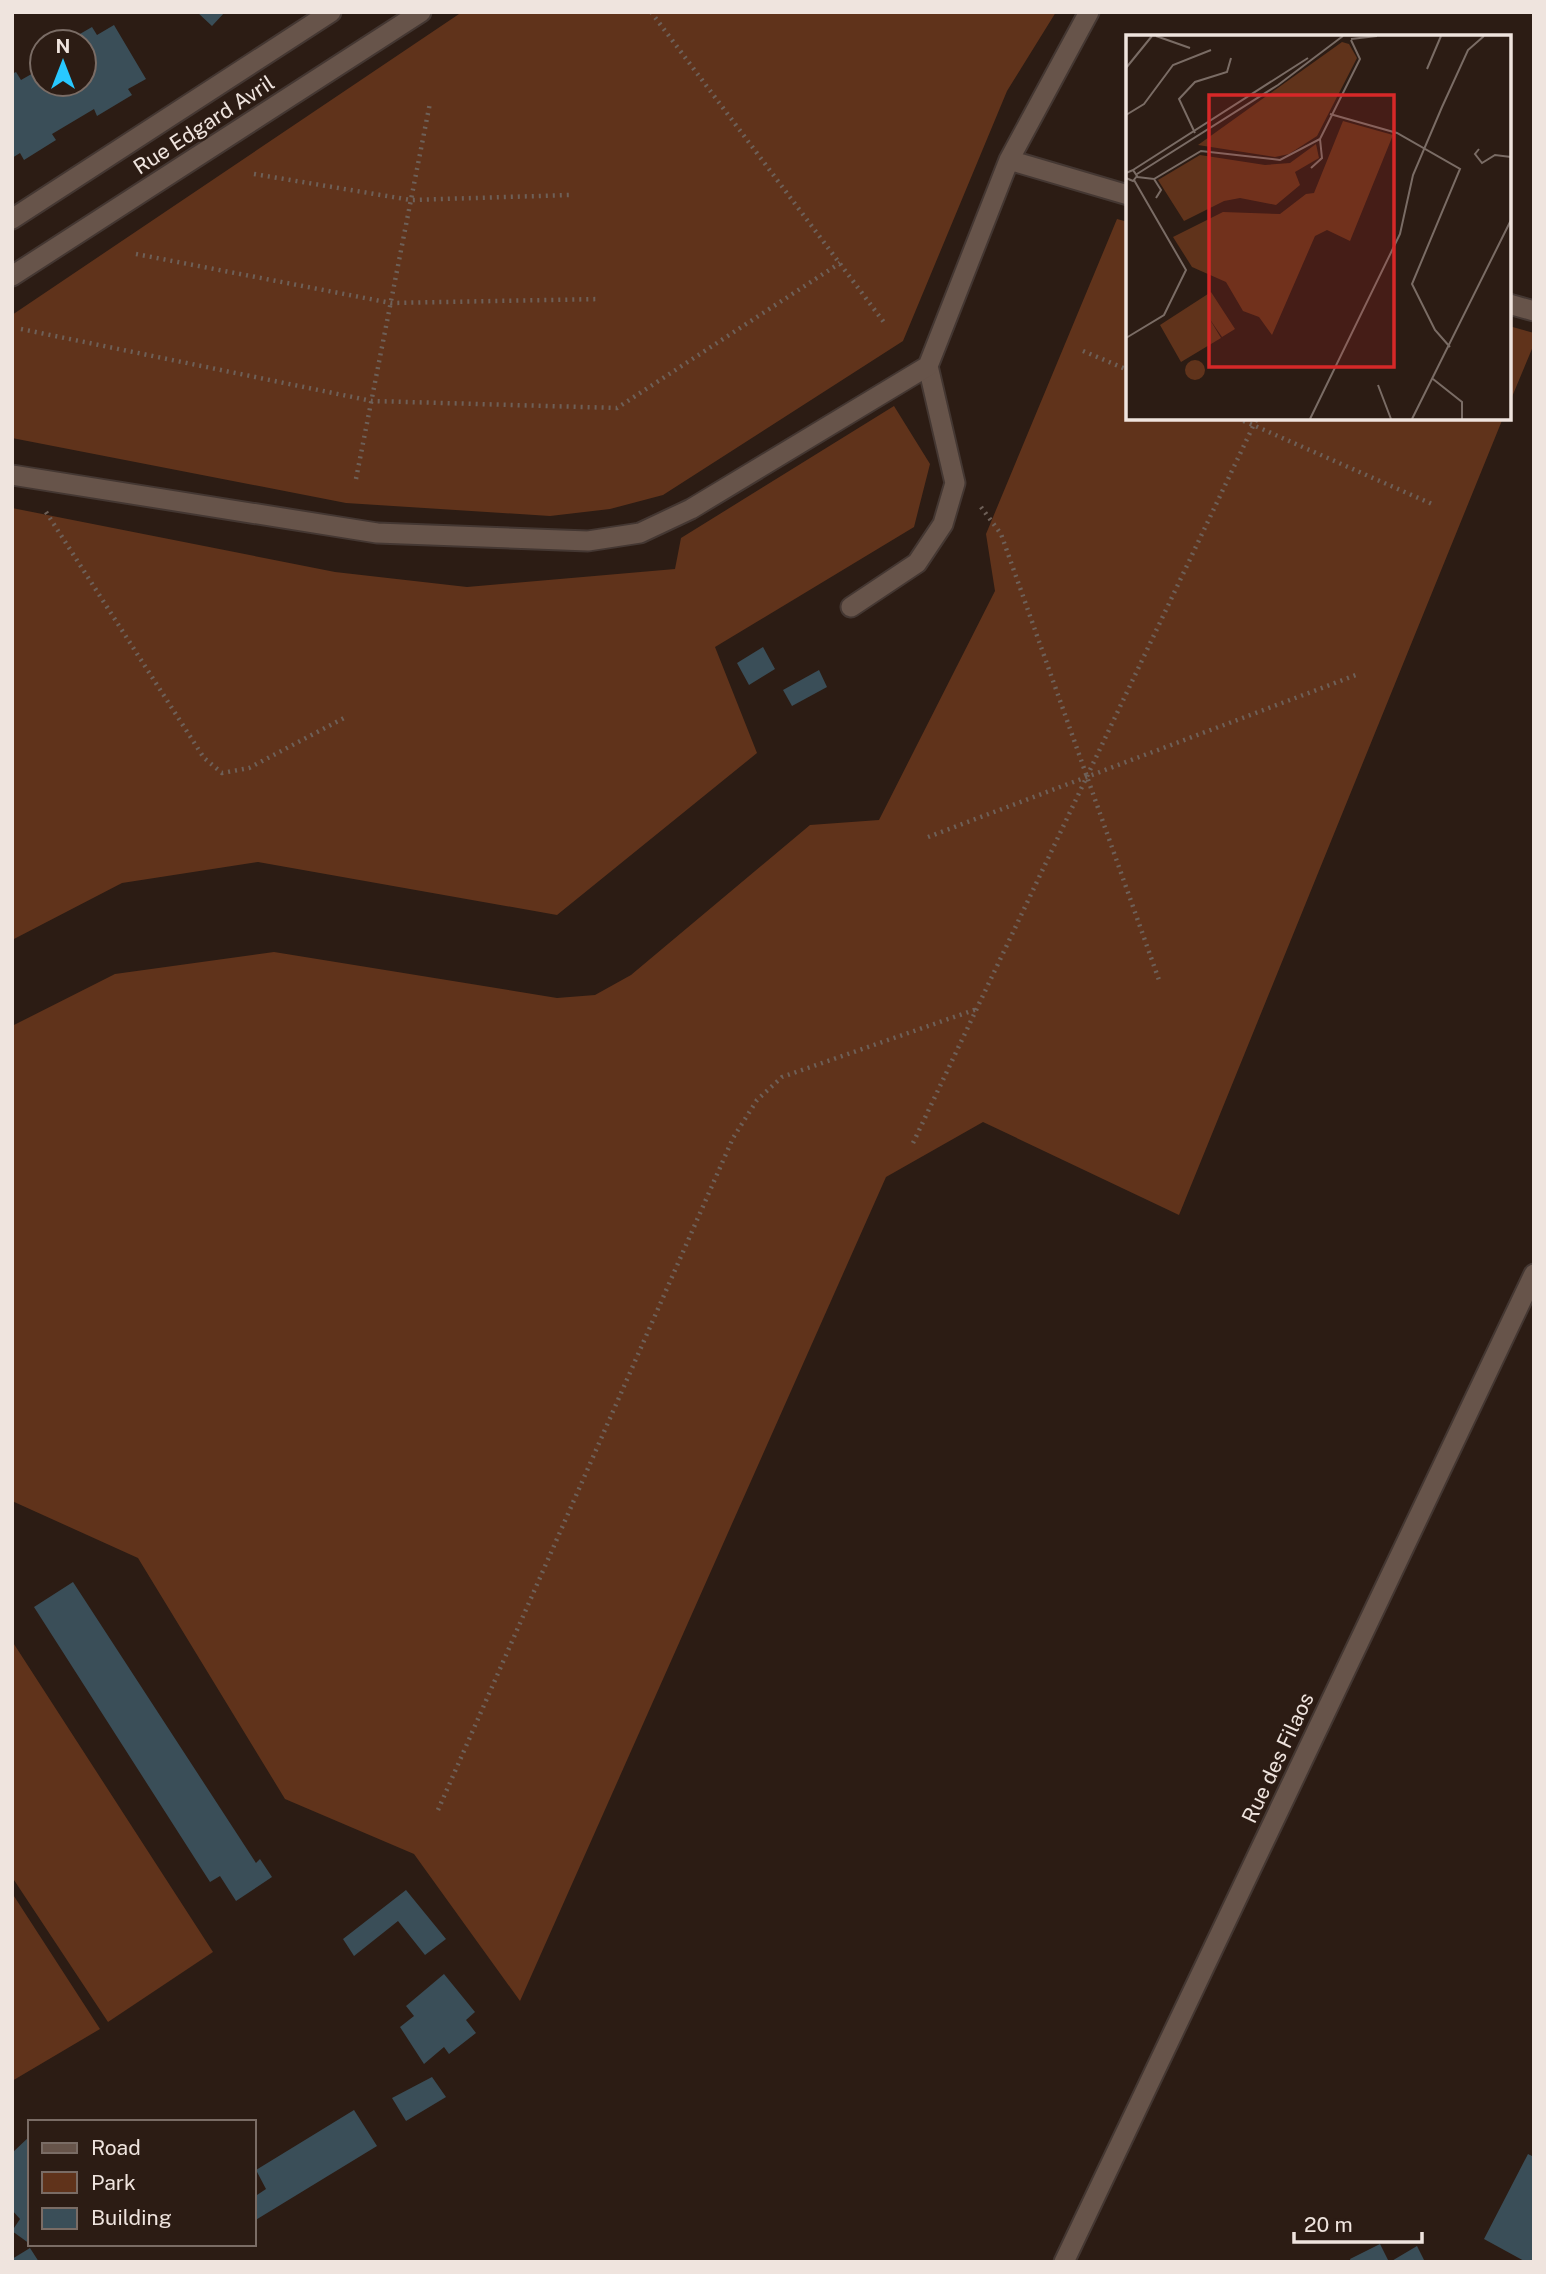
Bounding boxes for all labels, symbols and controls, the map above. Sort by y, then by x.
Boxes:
north arrow [28,28,98,98]
text: N [56,35,70,57]
inset map [1126,35,1511,420]
street label: Rue Edgard Avril [129,70,279,179]
street label: Rue des Filaos [1236,1689,1319,1827]
legend [28,2120,256,2246]
text: Road [91,2135,141,2160]
text: Park [91,2170,136,2195]
scale bar [1294,2200,1422,2244]
text: Building [91,2205,172,2230]
text: 20 m [1304,2212,1353,2237]

